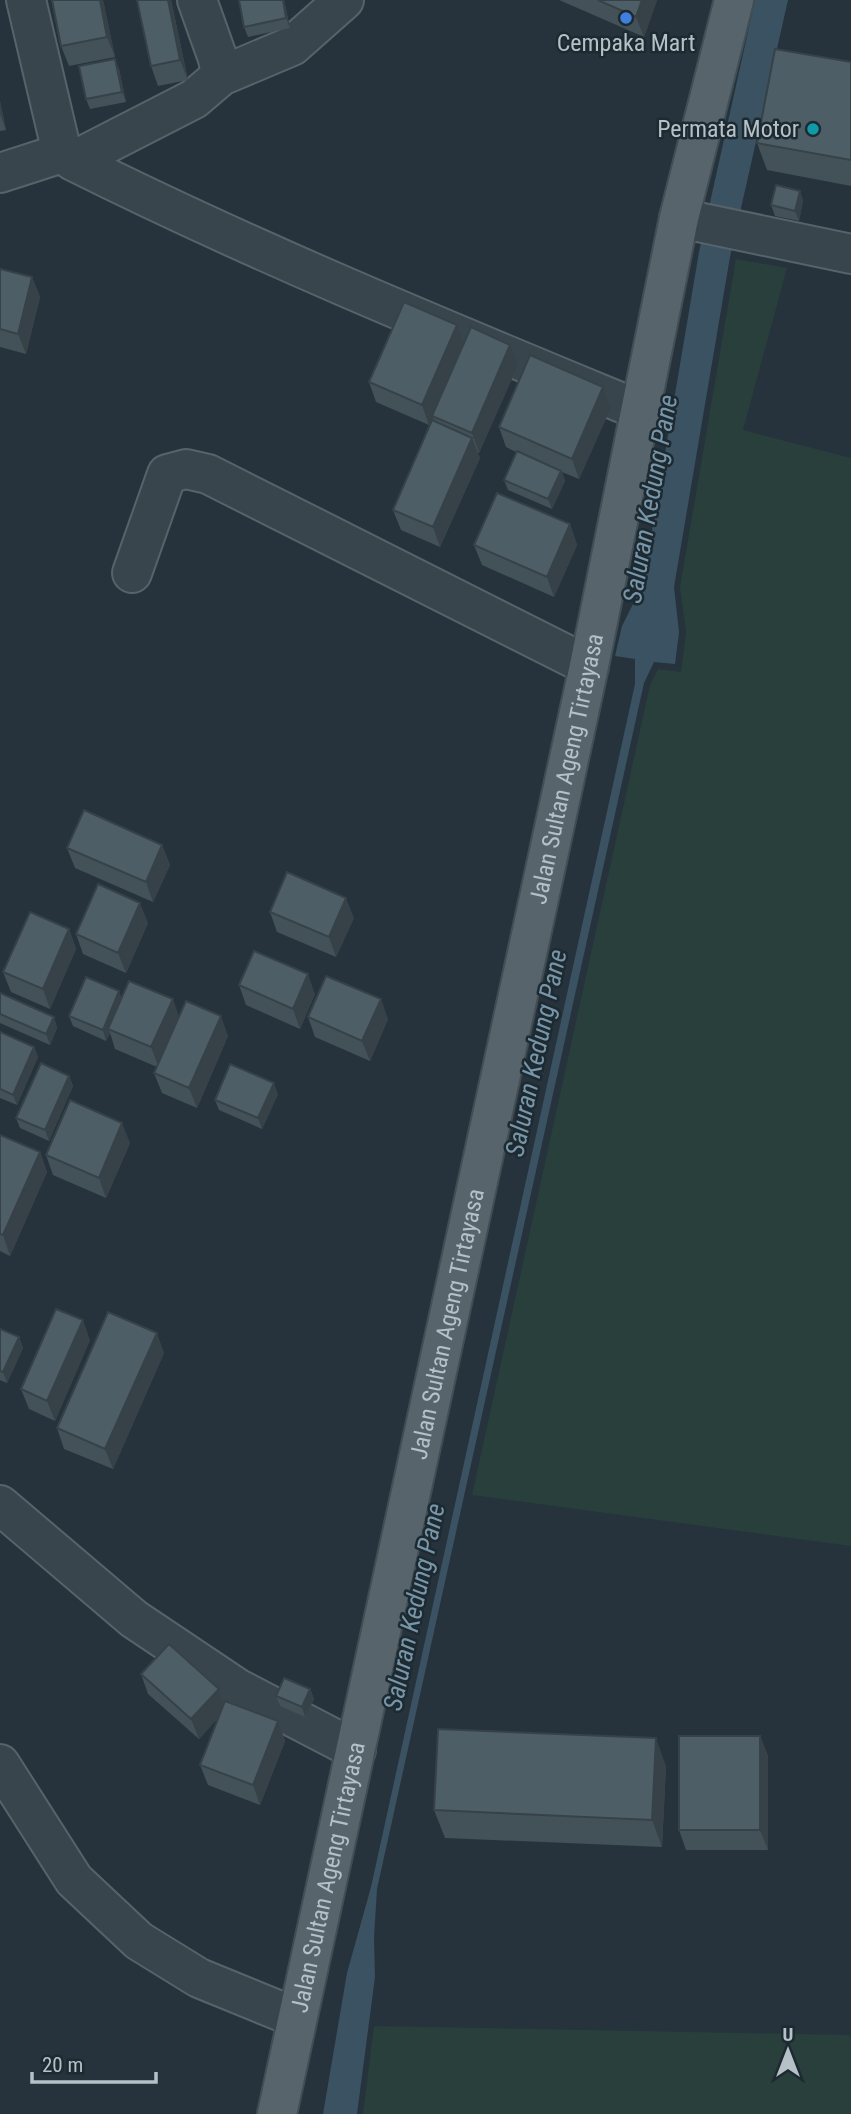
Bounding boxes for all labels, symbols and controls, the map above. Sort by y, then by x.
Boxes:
marker: Cempaka Mart [618,10,634,26]
place label: Cempaka Mart [557,29,695,57]
place label: Permata Motor [657,115,799,143]
marker: Permata Motor [805,121,821,137]
water label: Saluran Kedung Pane [617,392,683,606]
street label: Jalan Sultan Ageng Tirtayasa [524,631,609,907]
water label: Saluran Kedung Pane [499,947,573,1159]
street label: Jalan Sultan Ageng Tirtayasa [404,1186,490,1462]
water label: Saluran Kedung Pane [377,1501,451,1713]
street label: Jalan Sultan Ageng Tirtayasa [285,1739,371,2015]
north arrow [753,2016,823,2086]
text: U [783,2023,793,2046]
scale bar [32,2040,156,2084]
text: 20 m [42,2053,83,2077]

